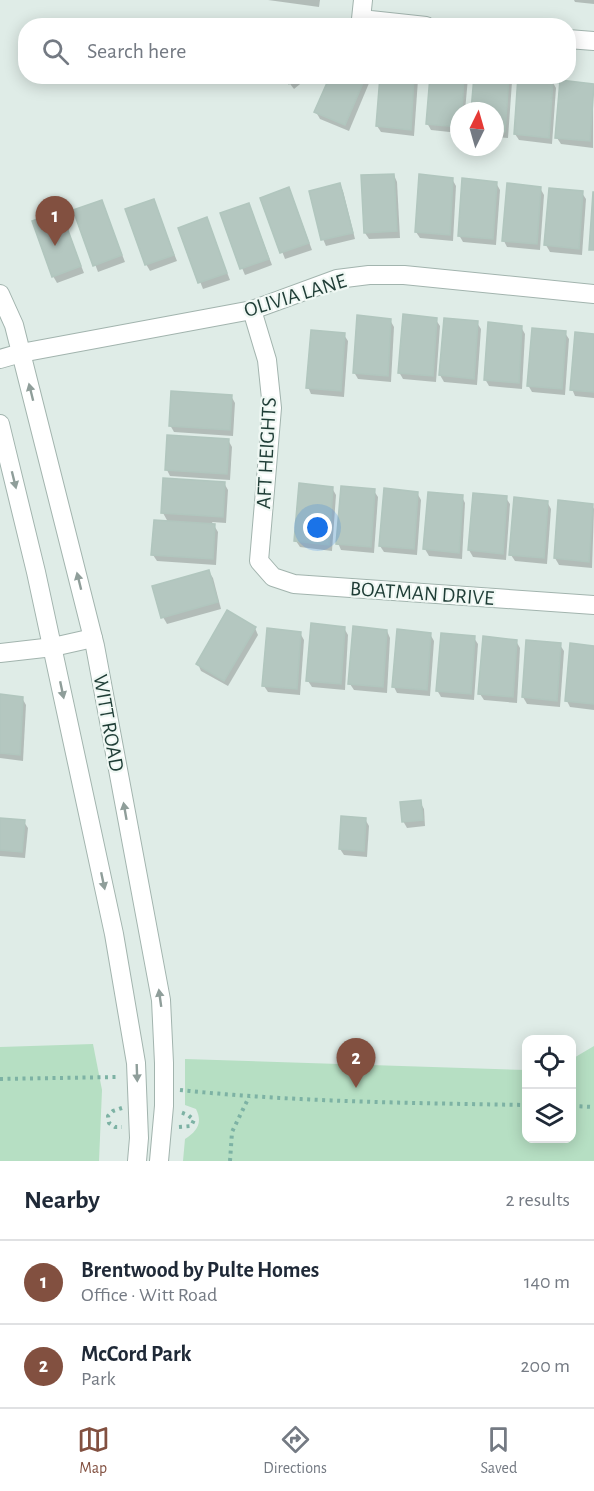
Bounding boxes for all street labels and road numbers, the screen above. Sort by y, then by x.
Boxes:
street label: OLIVIA LANE [242,270,349,321]
street label: AFT HEIGHTS [253,397,280,509]
street label: BOATMAN DRIVE [349,578,495,609]
street label: WITT ROAD [90,673,127,773]

